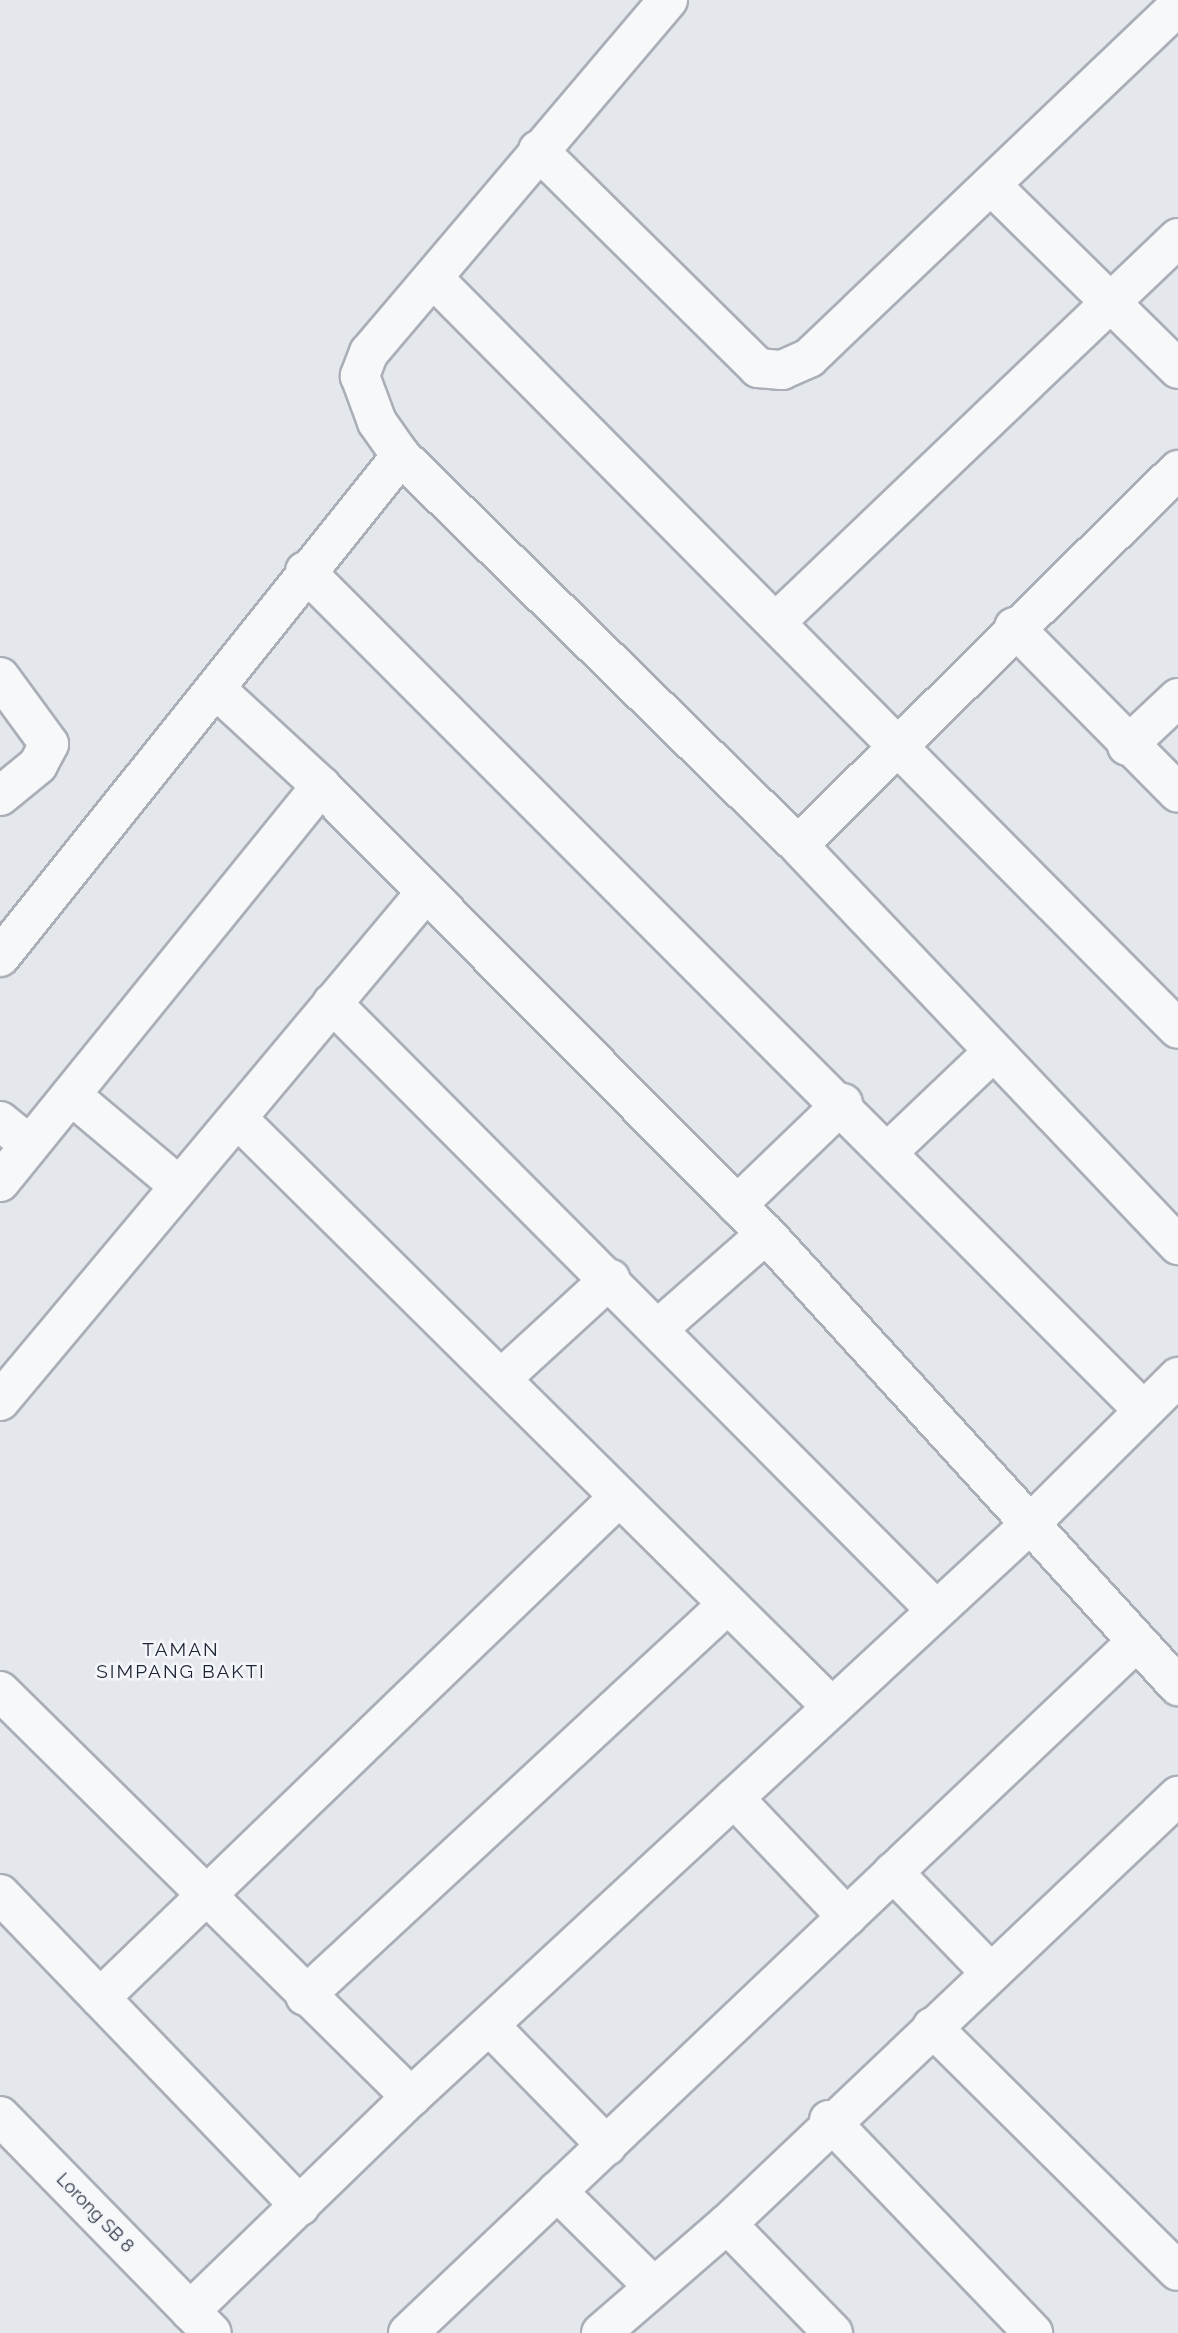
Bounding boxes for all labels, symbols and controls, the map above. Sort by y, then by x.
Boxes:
district label: TAMAN SIMPANG BAKTI [98,1639,264,1683]
street label: Lorong SB 8 [52,2169,138,2257]

